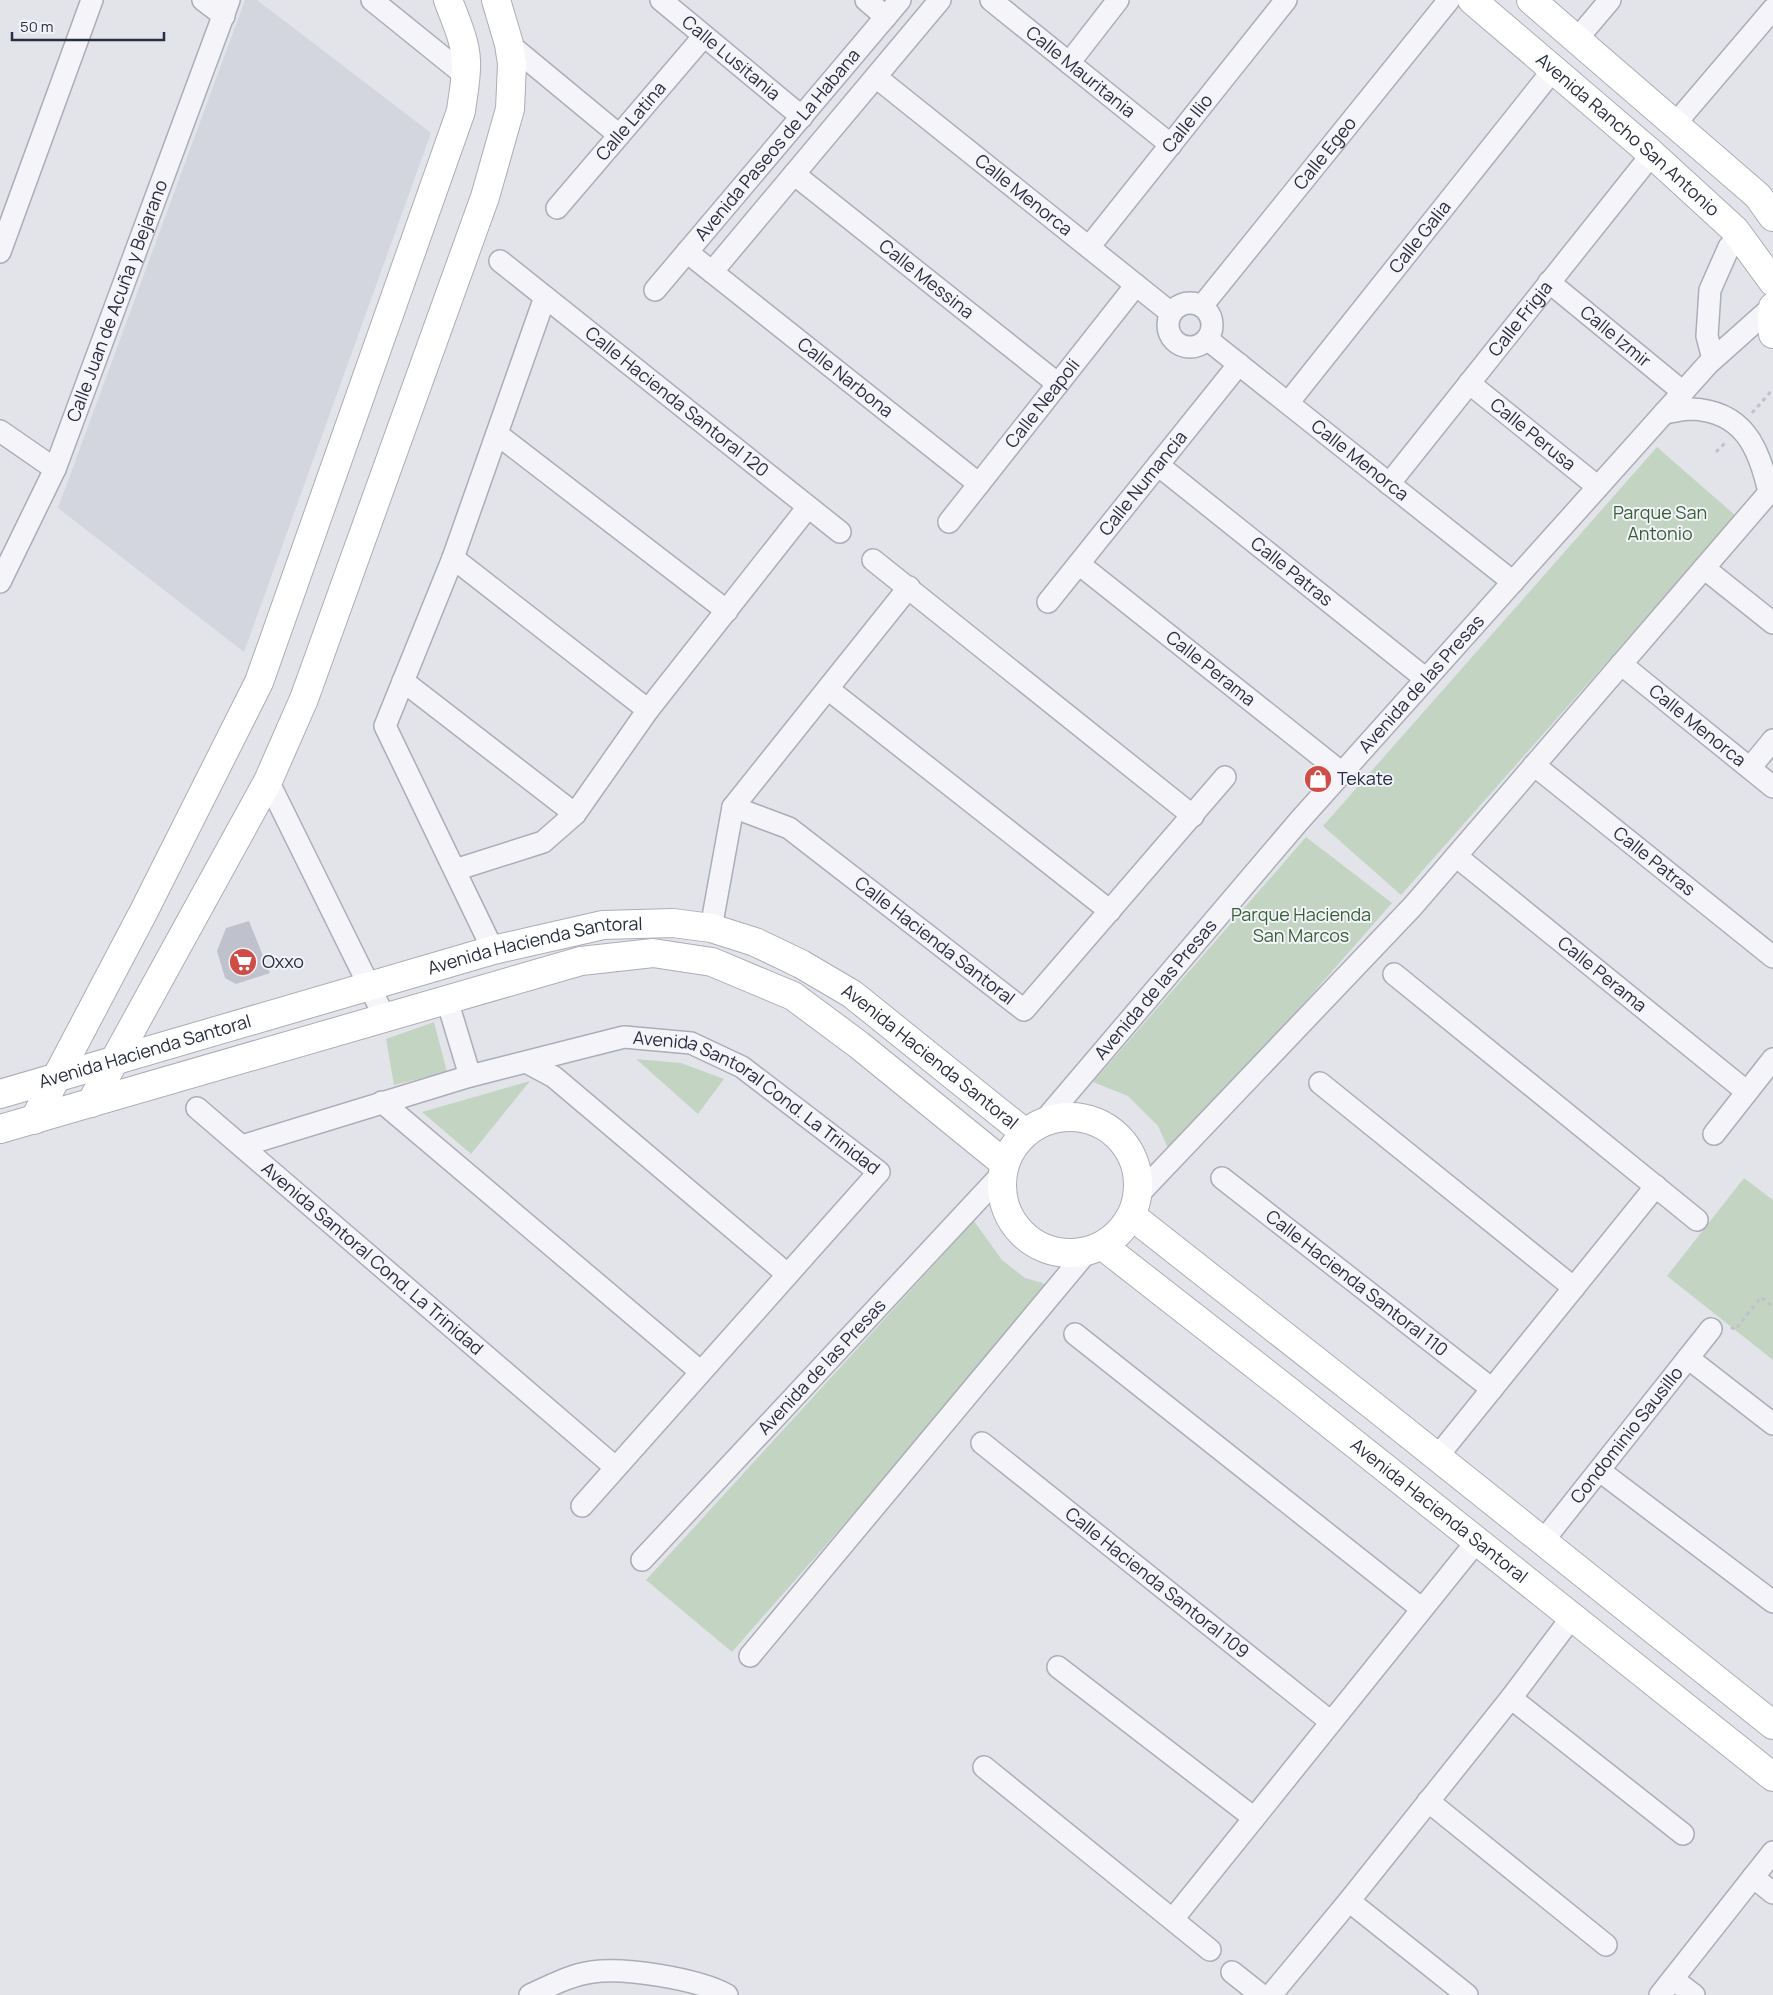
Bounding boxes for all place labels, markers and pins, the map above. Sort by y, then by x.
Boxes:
shop icon: Tekate [1303,764,1333,794]
place label: Tekate [1337,766,1393,790]
supermarket icon: Oxxo [228,947,258,977]
place label: Oxxo [262,949,304,973]

